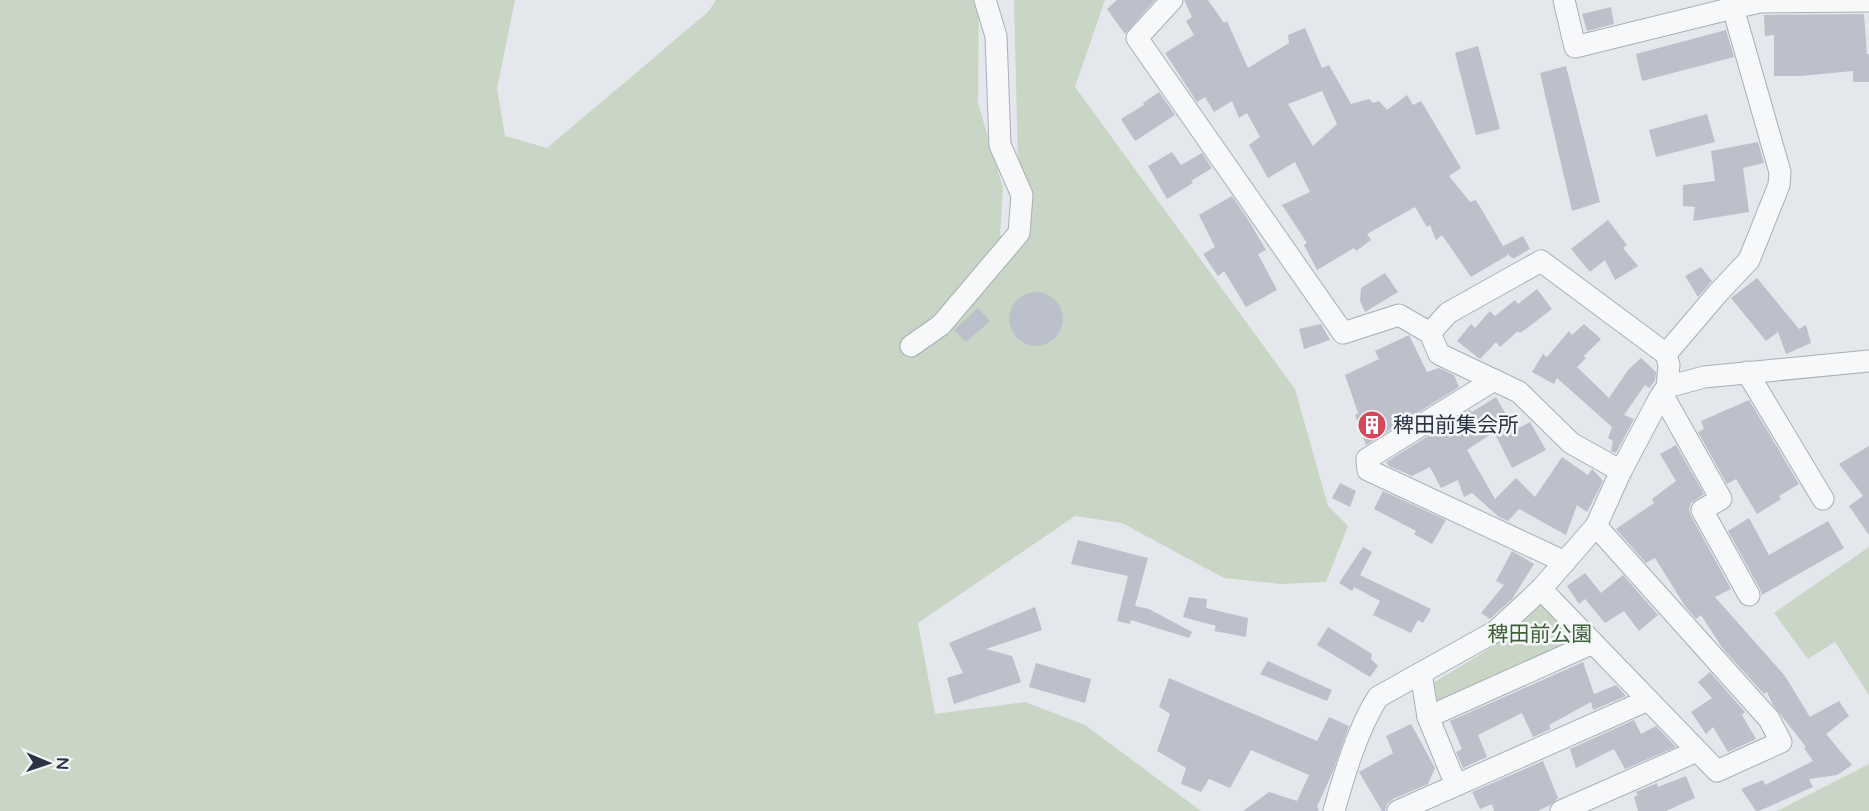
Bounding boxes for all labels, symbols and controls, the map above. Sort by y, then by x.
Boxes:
building icon: 稗田前集会所 [1356,409,1388,441]
place label: 稗田前集会所 [1393,413,1519,438]
park label: 稗田前公園 [1488,622,1593,647]
north arrow [18,733,78,793]
text: N [52,757,72,770]

